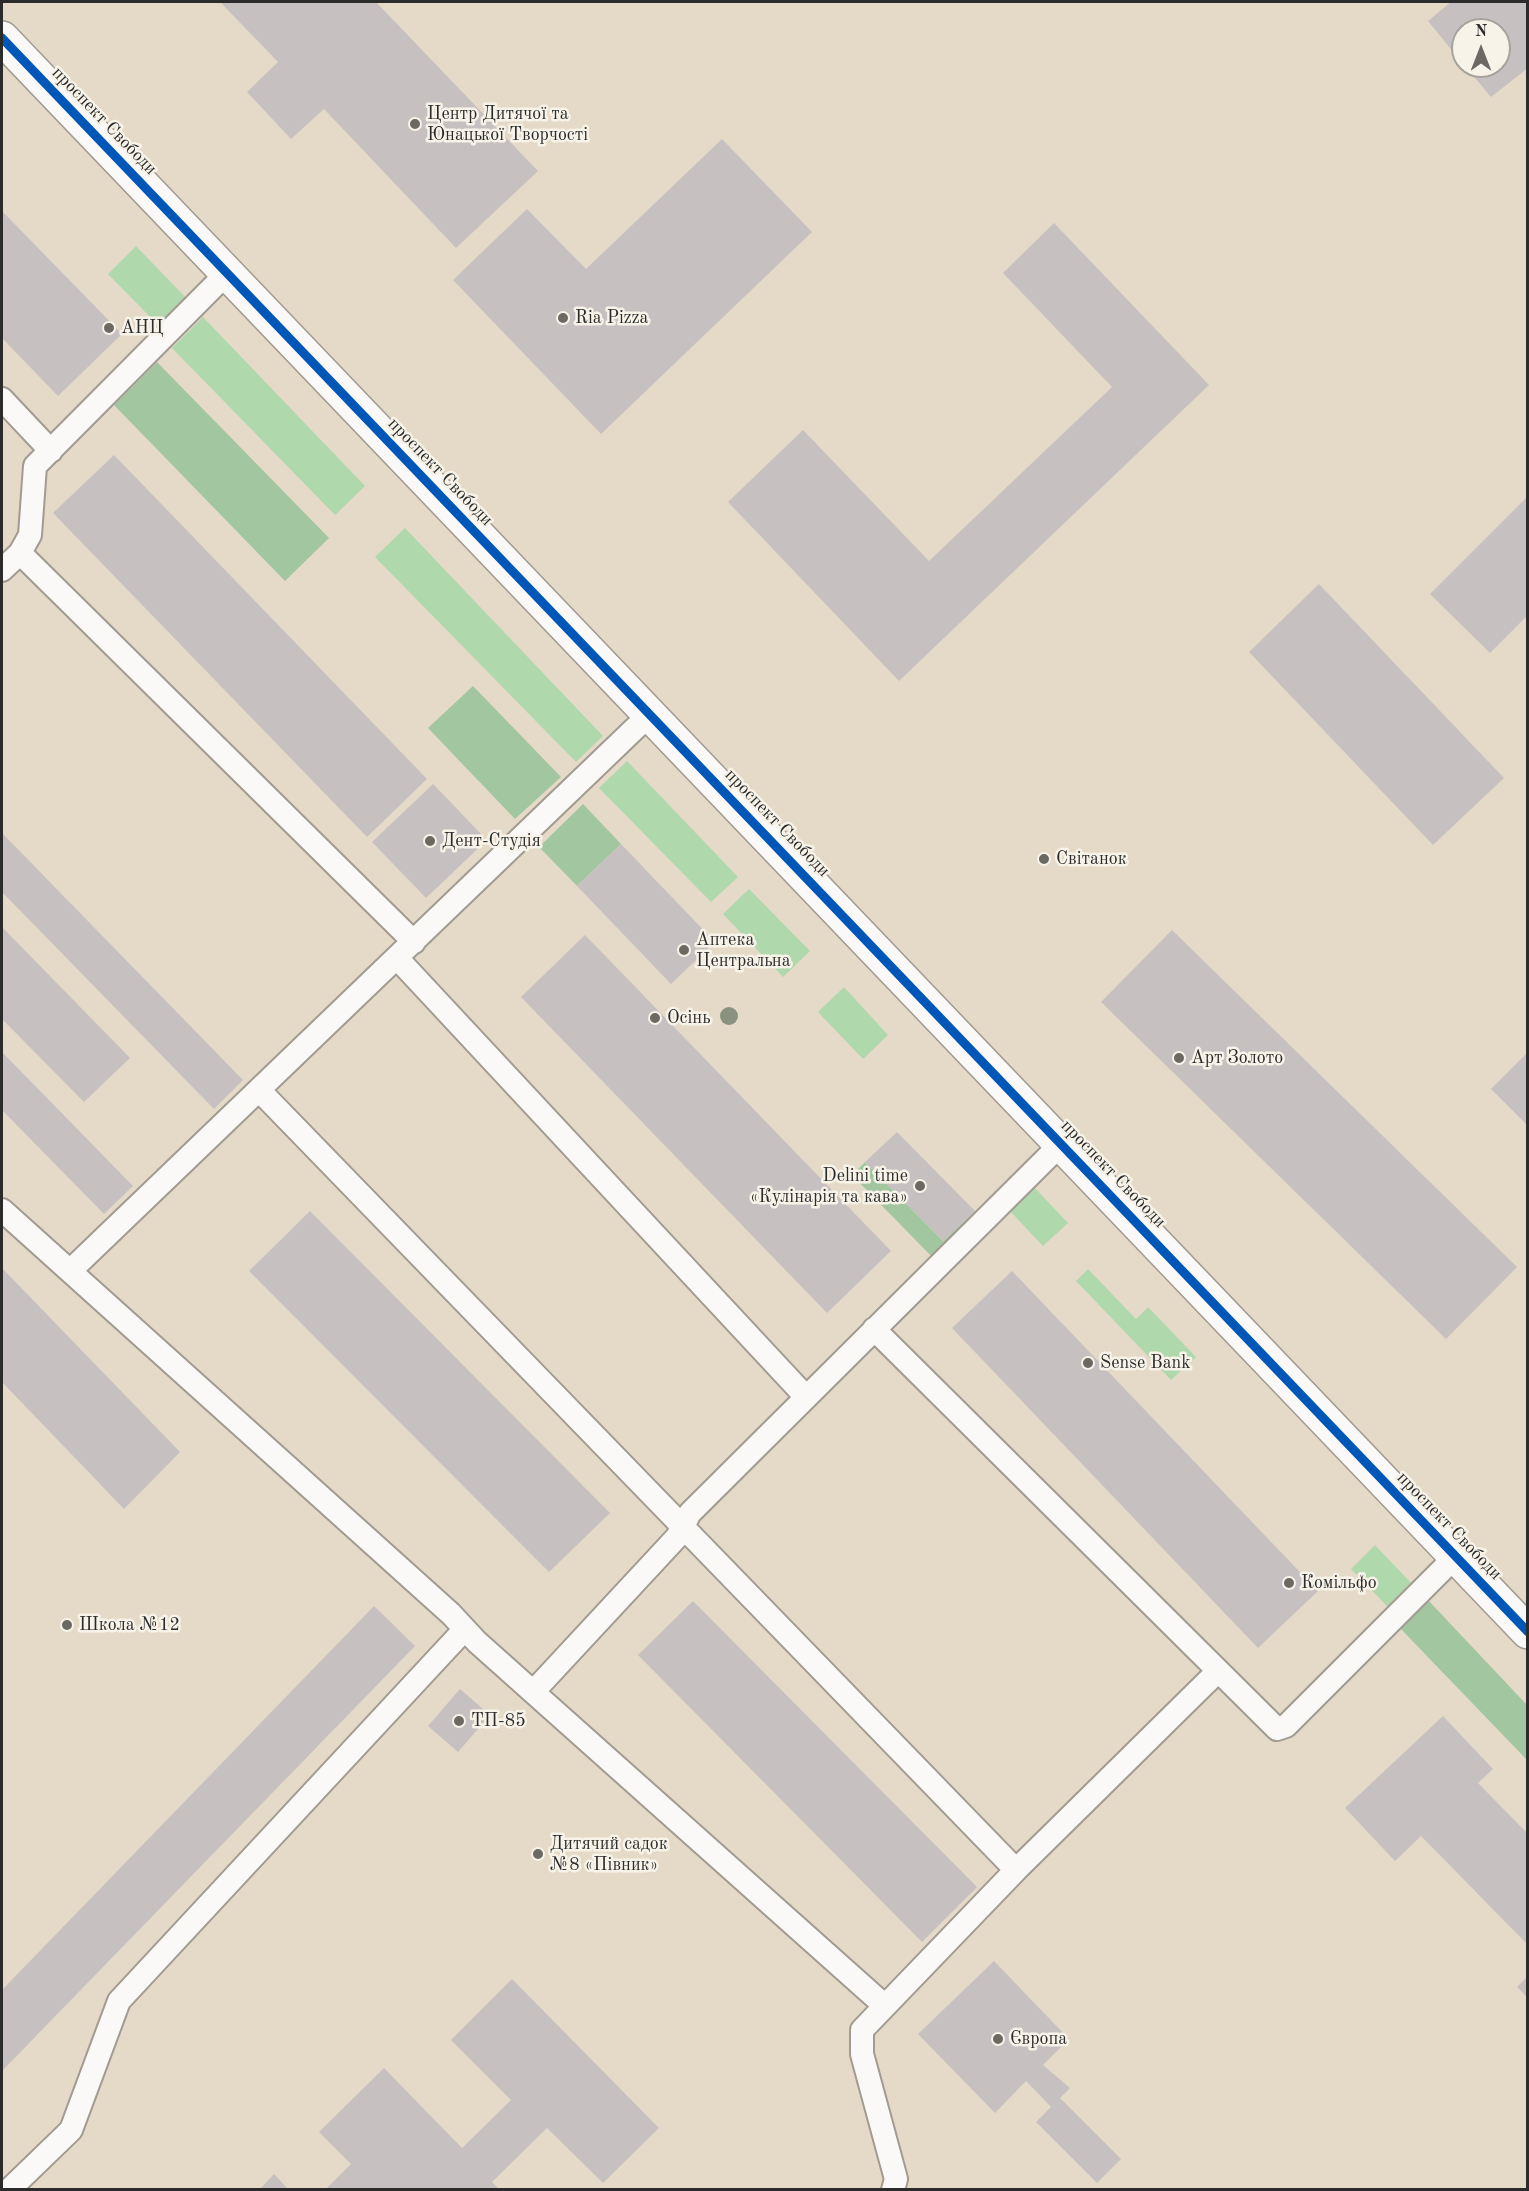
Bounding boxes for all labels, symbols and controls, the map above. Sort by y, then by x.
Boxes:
north arrow [1451,18,1511,78]
text: N [1475,24,1487,40]
street label: проспект Свободи [47,62,161,180]
place label: Центр Дитячої та Юнацької Творчості [427,103,588,146]
marker: Центр Дитячої та Юнацької Творчості [408,117,422,131]
place label: Ria Pizza [575,307,649,329]
marker: Ria Pizza [556,311,570,325]
place label: АНЦ [121,317,163,339]
marker: АНЦ [102,321,116,335]
street label: проспект Свободи [383,413,497,531]
street label: проспект Свободи [720,764,834,882]
place label: Дент-Студія [442,830,541,852]
marker: Дент-Студія [423,834,437,848]
place label: Свiтанок [1056,848,1127,870]
marker: Свiтанок [1037,852,1051,866]
place label: Аптека Центральна [696,929,791,972]
marker: Аптека Центральна [677,943,691,957]
place label: Осінь [667,1007,711,1029]
marker: Осінь [648,1011,662,1025]
place label: Арт Золото [1191,1047,1283,1069]
marker: Арт Золото [1172,1051,1186,1065]
street label: проспект Свободи [1056,1115,1170,1233]
place label: Delini time «Кулінарія та кава» [750,1165,908,1208]
marker: Delini time «Кулінарія та кава» [913,1179,927,1193]
place label: Sense Bank [1100,1352,1191,1374]
marker: Sense Bank [1081,1356,1095,1370]
street label: проспект Свободи [1392,1467,1506,1585]
place label: Комільфо [1301,1572,1377,1594]
marker: Комільфо [1282,1576,1296,1590]
place label: Школа №12 [79,1614,180,1636]
marker: Школа №12 [60,1618,74,1632]
place label: ТП-85 [471,1710,526,1732]
marker: ТП-85 [452,1714,466,1728]
place label: Дитячий садок №8 «Півник» [550,1833,668,1876]
marker: Дитячий садок №8 «Півник» [531,1847,545,1861]
place label: Європа [1010,2028,1067,2050]
marker: Європа [991,2032,1005,2046]

